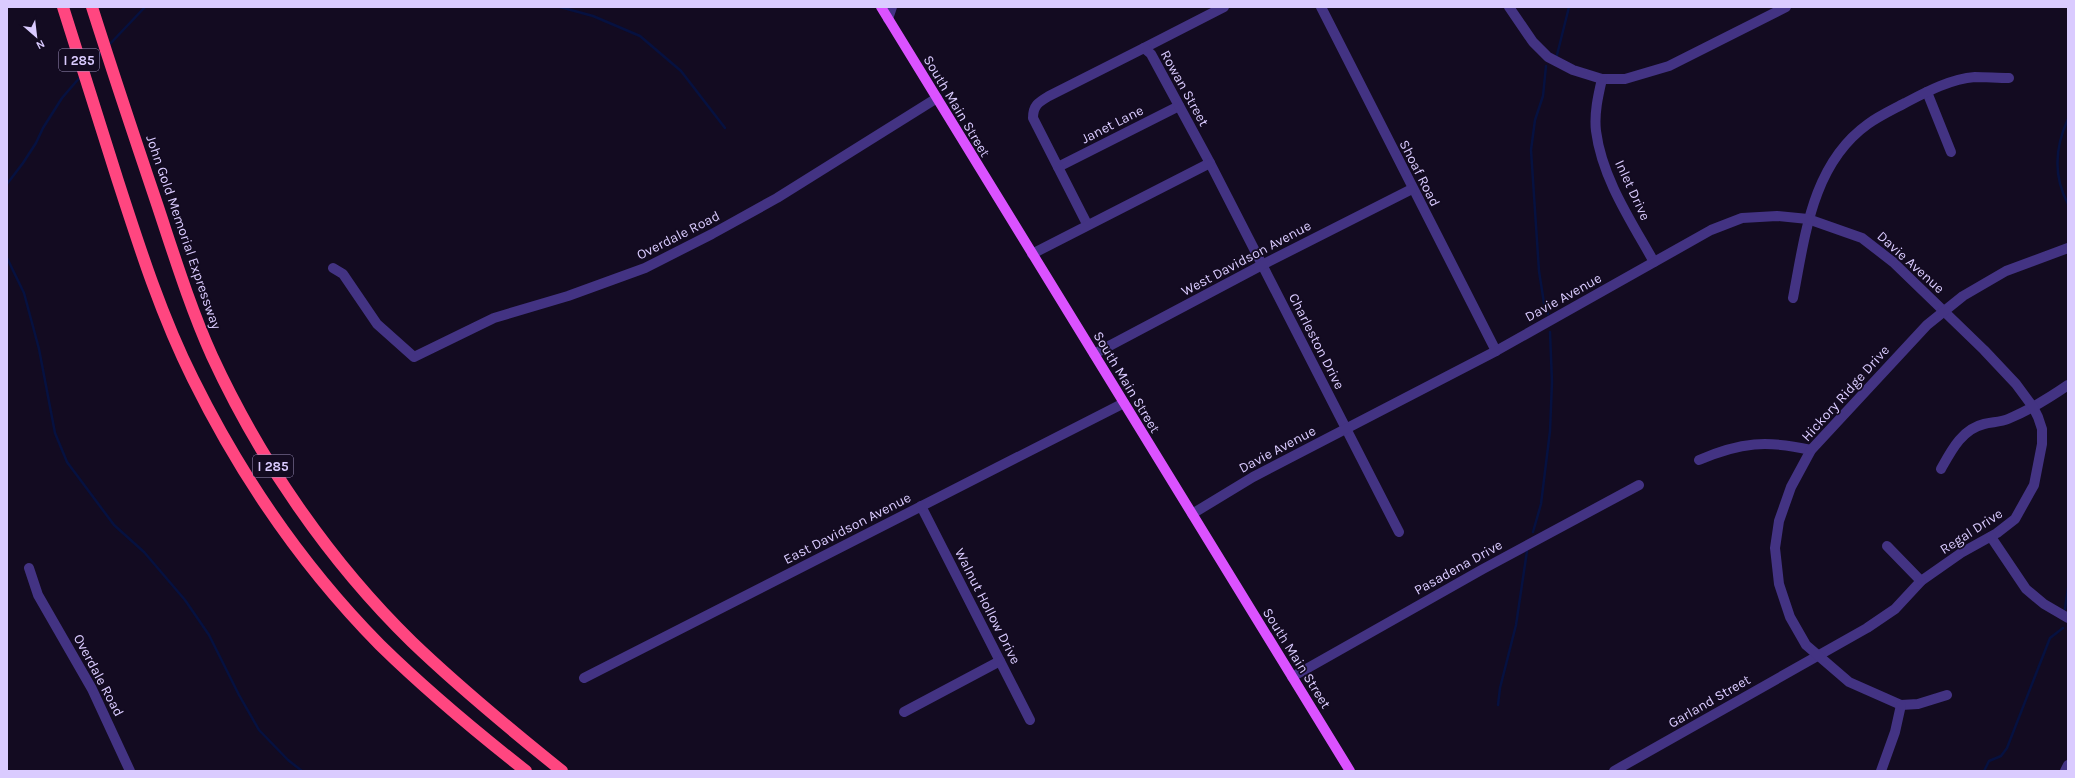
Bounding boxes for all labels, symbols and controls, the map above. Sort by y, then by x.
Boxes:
north arrow [16,16,56,56]
text: N [34,37,47,52]
street label: Rowan Street [1157,47,1212,129]
road number: I 285 [59,49,99,71]
street label: South Main Street [920,52,994,160]
street label: Janet Lane [1078,102,1146,147]
street label: John Gold Memorial Expressway [142,133,225,332]
street label: Shoaf Road [1395,137,1444,209]
street label: Inlet Drive [1611,157,1654,223]
street label: Overdale Road [634,207,723,264]
street label: West Davidson Avenue [1178,217,1314,300]
street label: Davie Avenue [1873,228,1948,297]
street label: Davie Avenue [1522,269,1604,325]
street label: Charleston Drive [1285,290,1348,392]
street label: South Main Street [1090,328,1164,436]
street label: Hickory Ridge Drive [1798,342,1893,445]
street label: Davie Avenue [1236,422,1319,477]
road number: I 285 [253,455,293,477]
street label: East Davidson Avenue [781,489,914,568]
street label: Regal Drive [1937,505,2006,558]
street label: Pasadena Drive [1411,536,1505,599]
street label: Walnut Hollow Drive [951,545,1024,667]
street label: South Main Street [1259,605,1334,712]
street label: Overdale Road [70,631,127,719]
street label: Garland Street [1665,671,1753,732]

